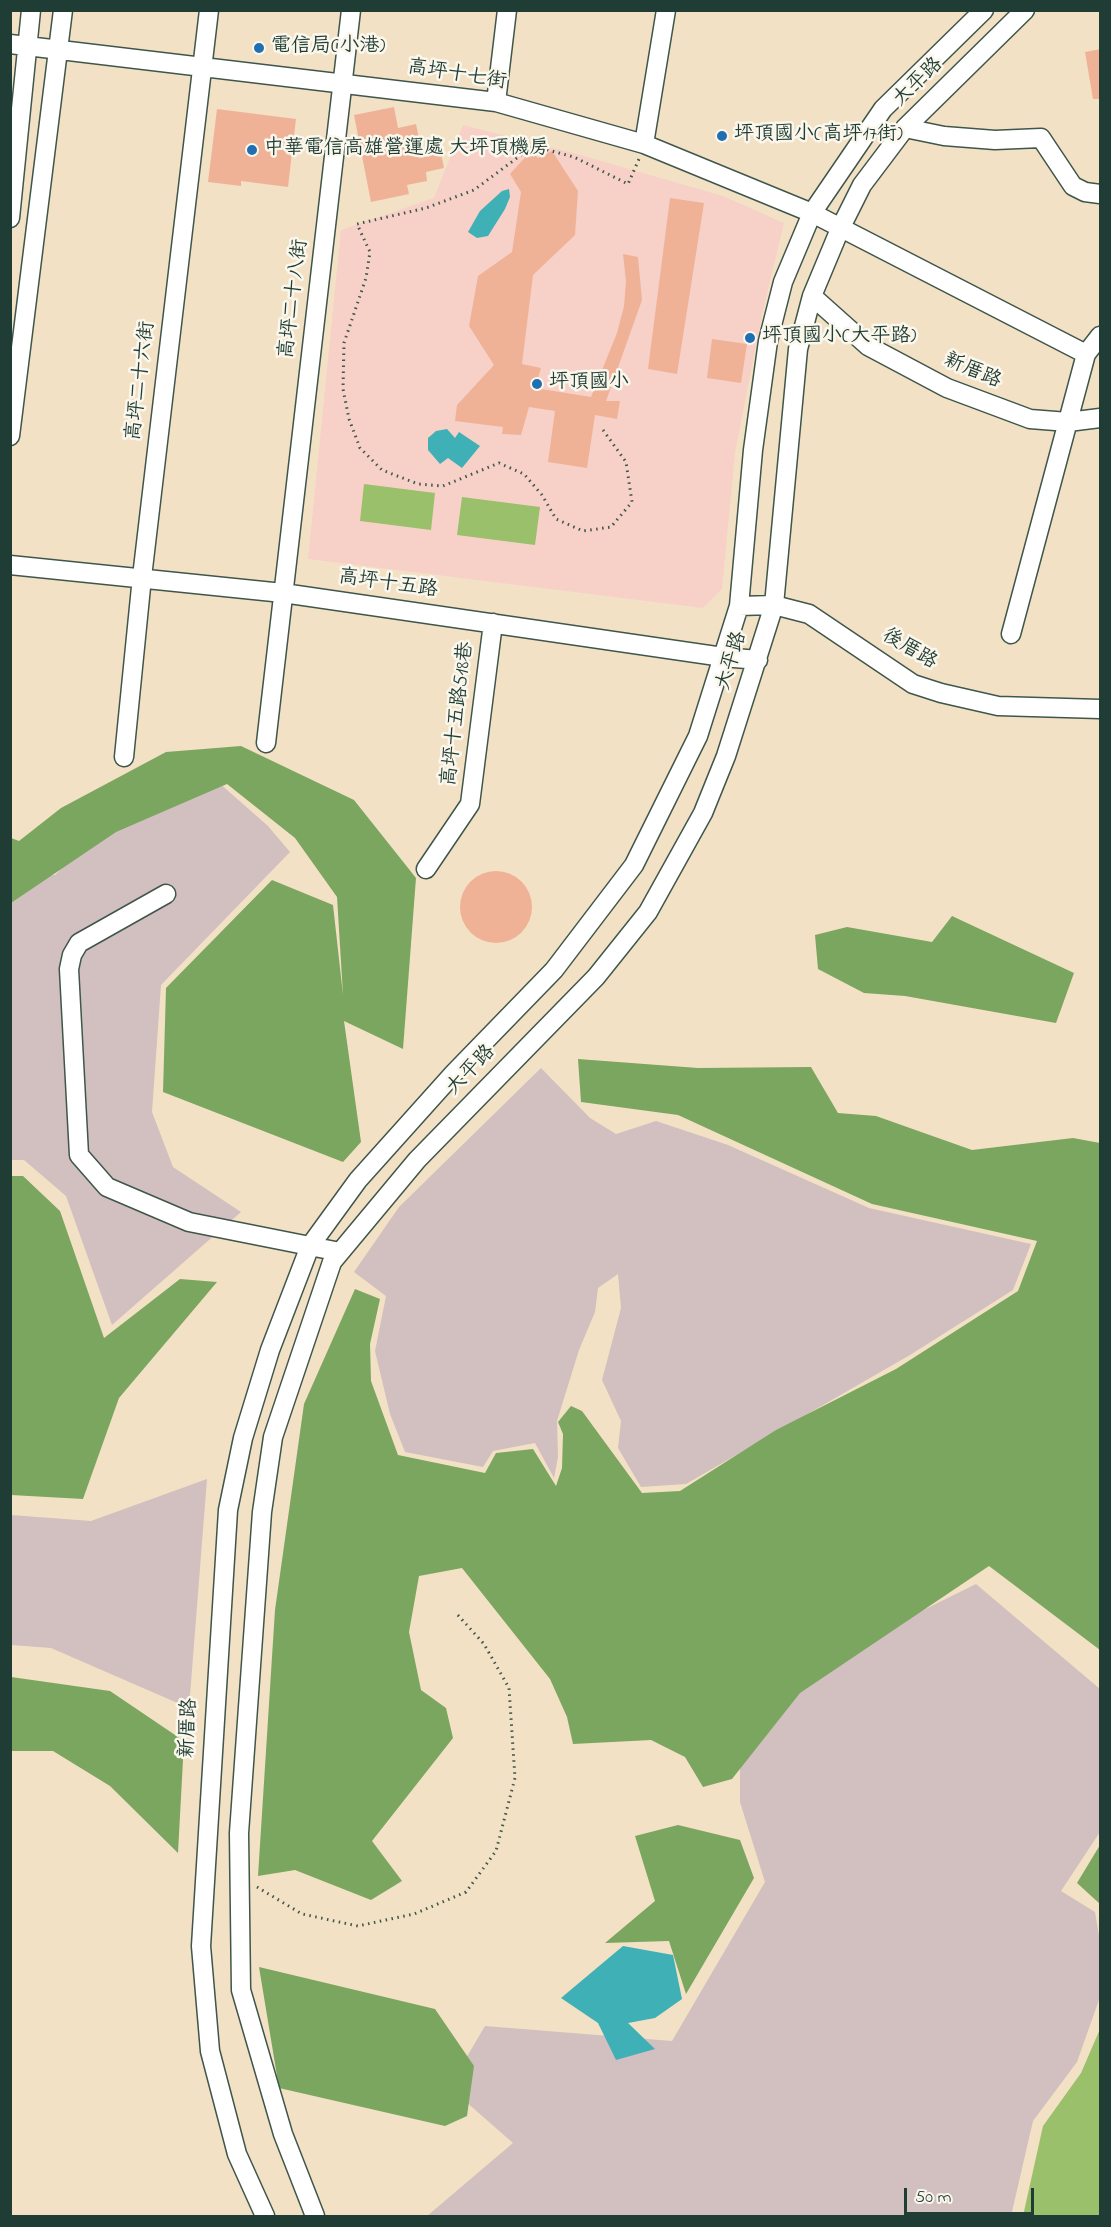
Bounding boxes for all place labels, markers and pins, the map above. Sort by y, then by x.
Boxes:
place label: 電信局(小港) [271,36,385,60]
marker: 電信局(小港) [252,41,266,55]
place label: 坪頂國小(高坪17街) [734,124,903,148]
marker: 坪頂國小(高坪17街) [715,129,729,143]
place label: 中華電信高雄營運處 大坪頂機房 [264,138,549,162]
marker: 中華電信高雄營運處 大坪頂機房 [245,143,259,157]
place label: 坪頂國小(大平路) [762,326,916,350]
marker: 坪頂國小(大平路) [743,331,757,345]
place label: 坪頂國小 [549,372,629,396]
marker: 坪頂國小 [530,377,544,391]

